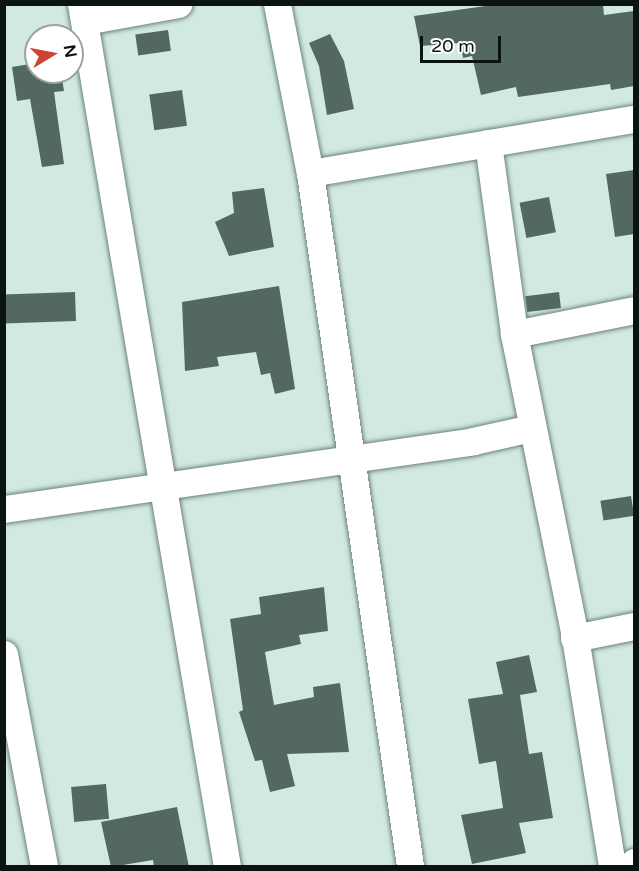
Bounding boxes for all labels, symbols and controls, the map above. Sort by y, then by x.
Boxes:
north arrow [24,24,84,84]
scale bar [423,24,504,62]
text: 20 m [431,35,475,57]
text: N [59,43,81,59]

